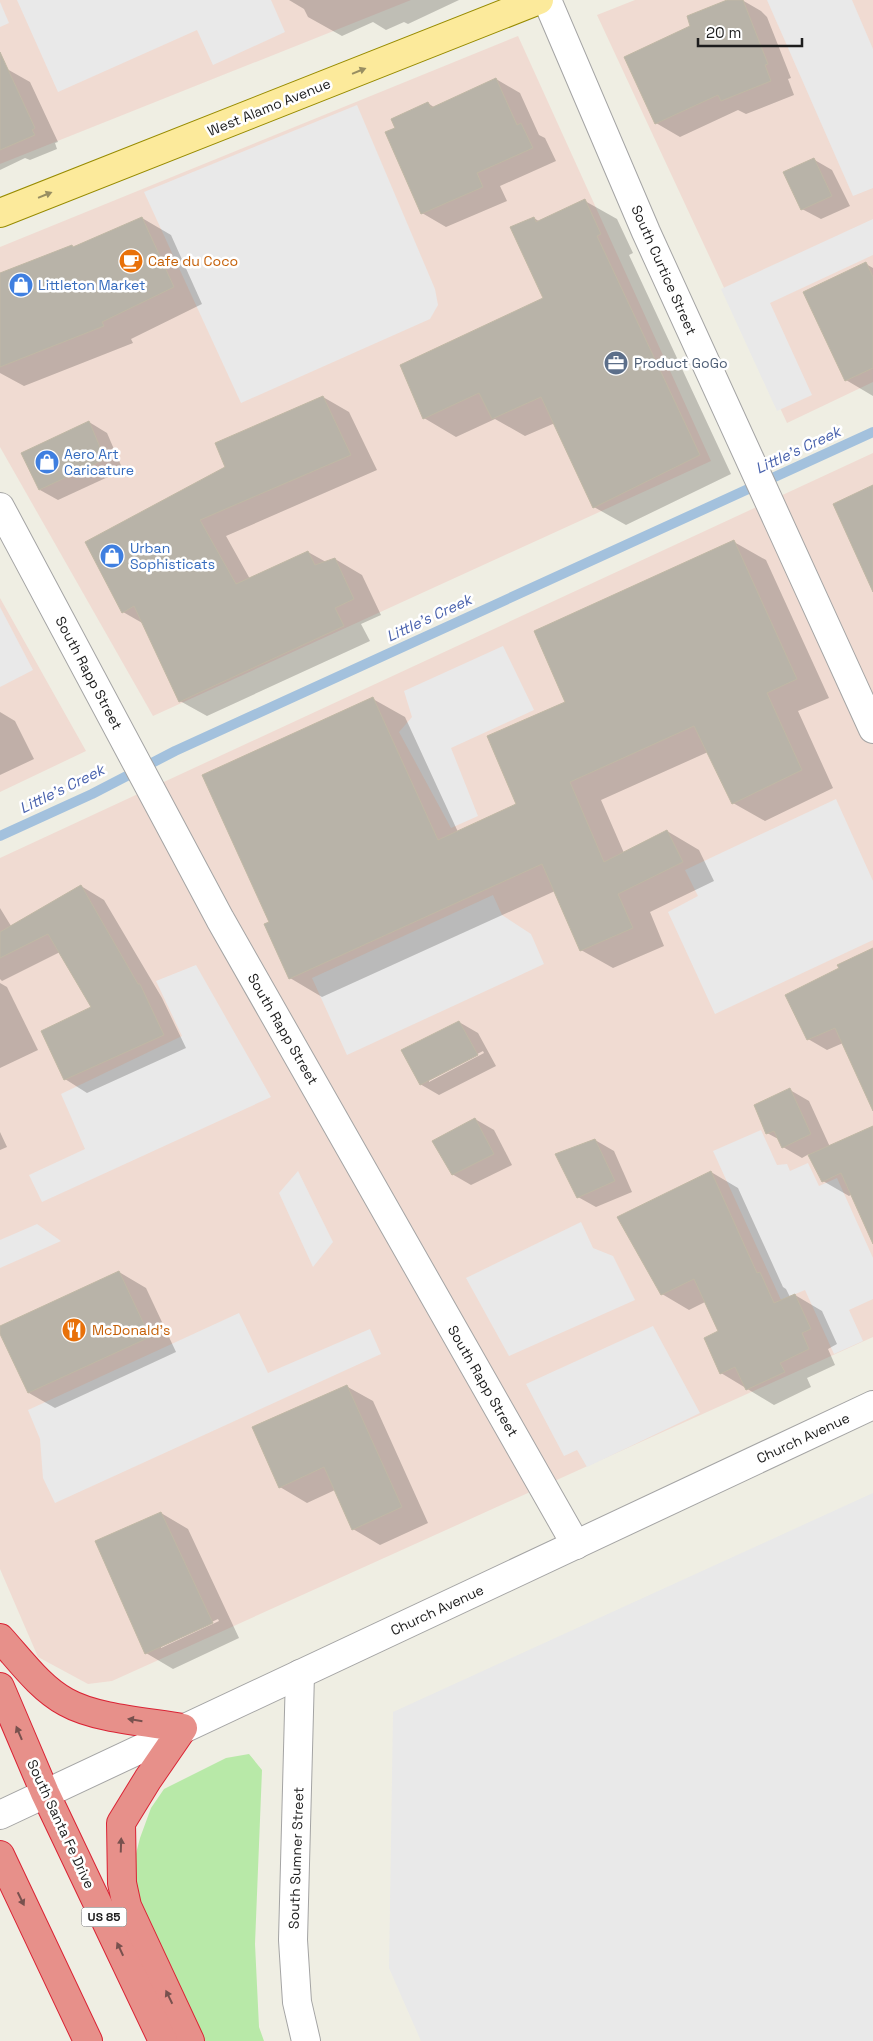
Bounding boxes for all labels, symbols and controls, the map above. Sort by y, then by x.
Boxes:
scale bar [698,15,802,47]
text: 20 m [706,23,741,42]
one-way arrow [352,67,367,75]
street label: West Alamo Avenue [205,74,333,140]
one-way arrow [38,191,52,199]
street label: South Curtice Street [627,202,701,338]
cafe icon: Cafe du Coco [118,248,144,274]
place label: Cafe du Coco [148,252,238,270]
shop icon: Littleton Market [8,272,34,298]
place label: Littleton Market [38,276,146,294]
office icon: Product GoGo [603,350,629,376]
place label: Product GoGo [634,354,728,372]
water label: Little's Creek [752,421,845,478]
place label: Aero Art Caricature [64,445,134,479]
shop icon: Aero Art Caricature [34,449,60,475]
place label: Urban Sophisticats [130,539,215,573]
shop icon: Urban Sophisticats [99,543,125,569]
water label: Little's Creek [383,589,476,646]
street label: South Rapp Street [52,613,126,733]
water label: Little's Creek [16,759,109,817]
street label: South Rapp Street [244,970,322,1088]
restaurant icon: McDonald's [61,1317,87,1343]
place label: McDonald's [92,1321,170,1339]
street label: South Rapp Street [444,1322,522,1440]
street label: Church Avenue [753,1409,853,1467]
street label: Church Avenue [387,1581,487,1639]
one-way arrow [127,1716,143,1724]
one-way arrow [15,1725,23,1740]
street label: South Santa Fe Drive [23,1757,99,1891]
street label: South Sumner Street [285,1787,307,1929]
one-way arrow [118,1836,126,1852]
one-way arrow [17,1892,25,1906]
road number: US 85 [82,1908,126,1926]
one-way arrow [116,1942,124,1956]
one-way arrow [165,1990,173,2004]

